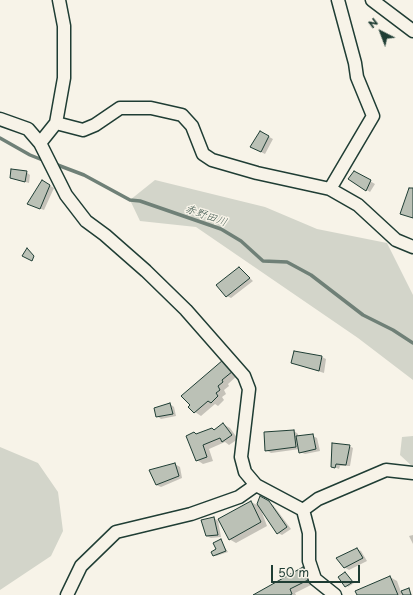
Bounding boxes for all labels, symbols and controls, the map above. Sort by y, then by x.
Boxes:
north arrow [361,12,401,52]
text: N [364,13,382,32]
water label: 赤野田川 [183,202,229,230]
scale bar [273,557,362,583]
text: 50 m [278,563,309,581]

